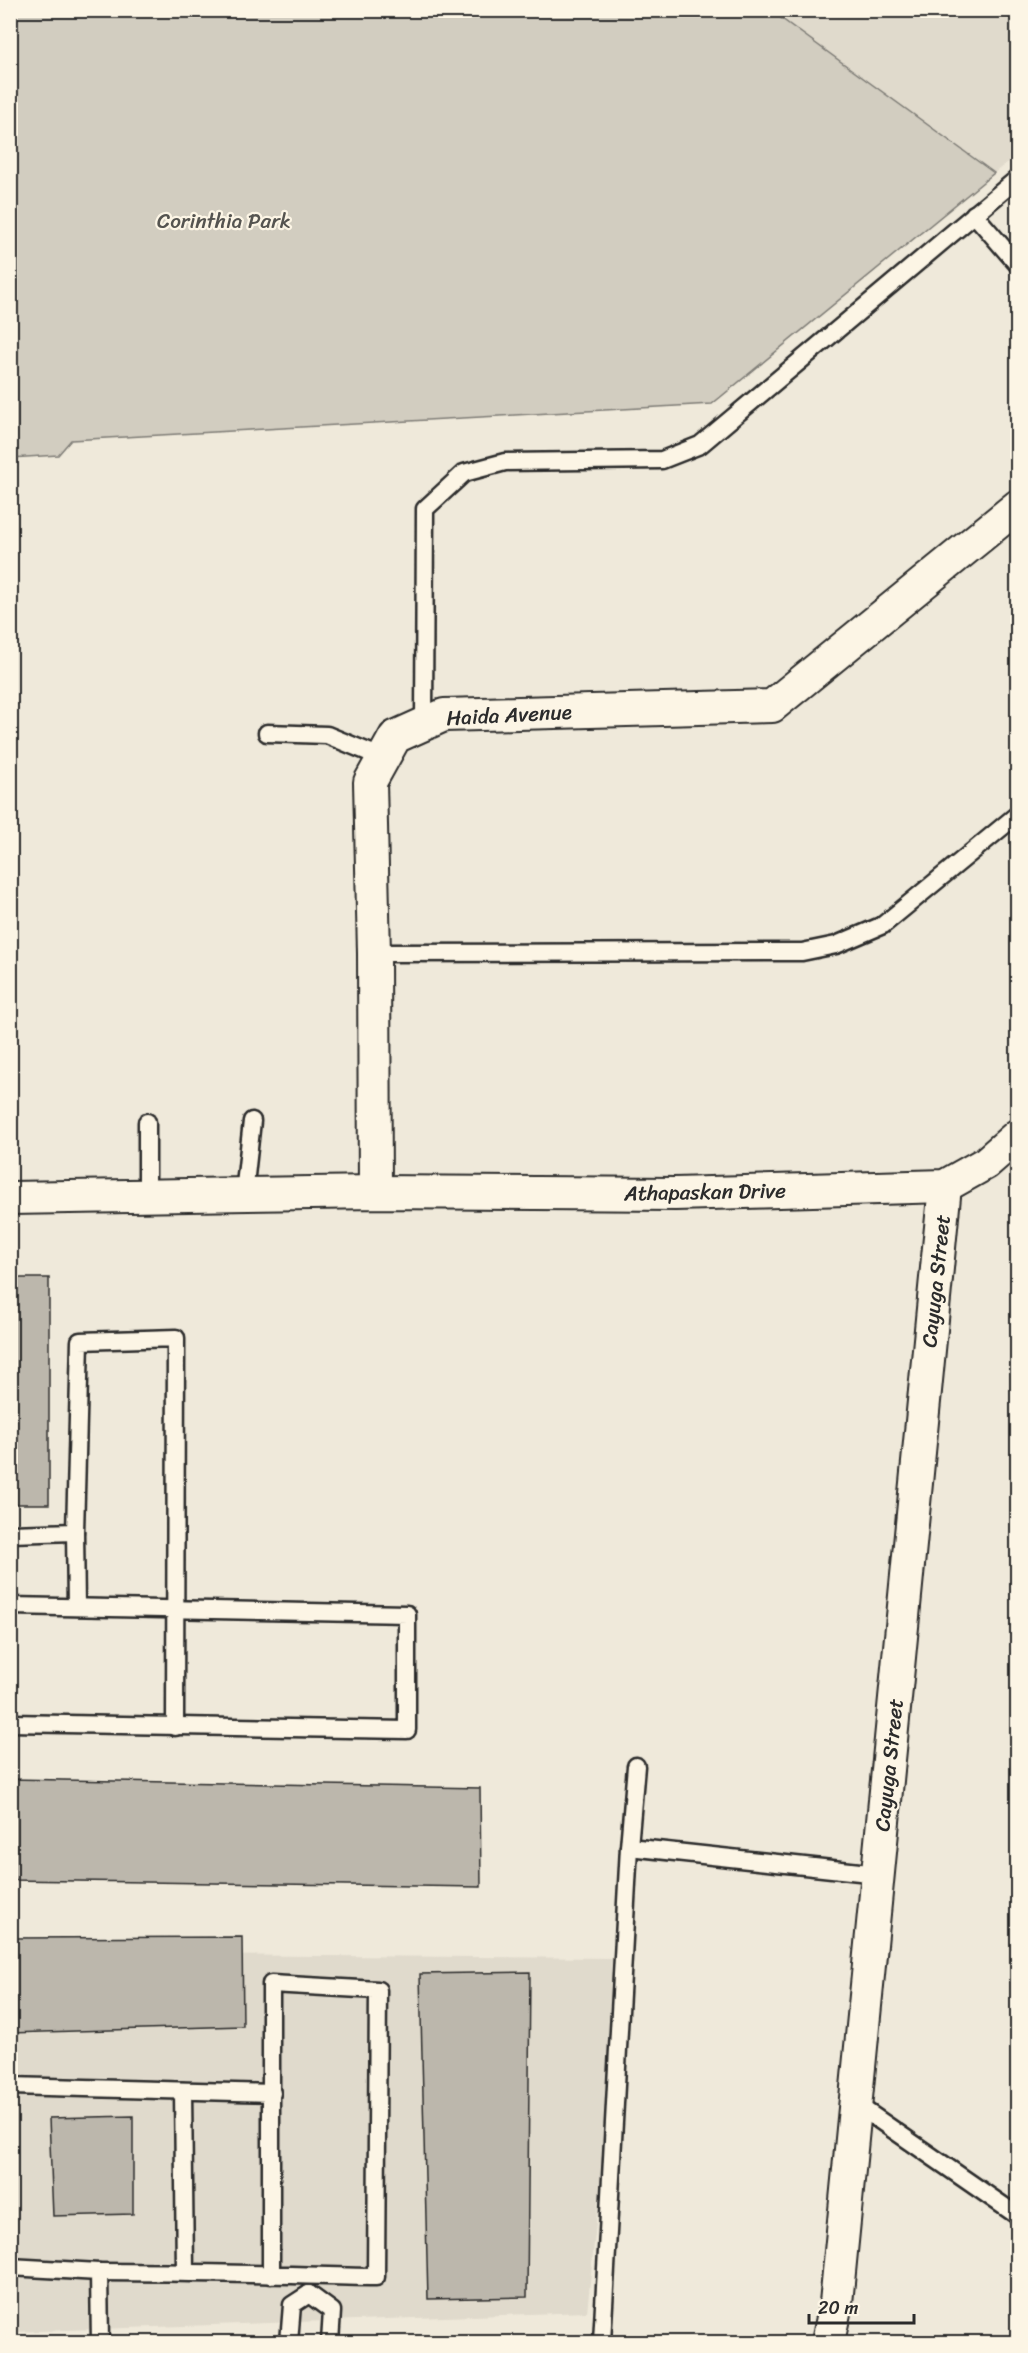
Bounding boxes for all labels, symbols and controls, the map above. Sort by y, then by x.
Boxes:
park label: Corinthia Park [157,202,291,240]
street label: Haida Avenue [445,693,573,737]
street label: Athapaskan Drive [623,1172,786,1212]
street label: Cayuga Street [910,1213,962,1349]
street label: Cayuga Street [863,1697,915,1833]
scale bar [809,2287,914,2325]
text: 20 m [818,2292,858,2324]

